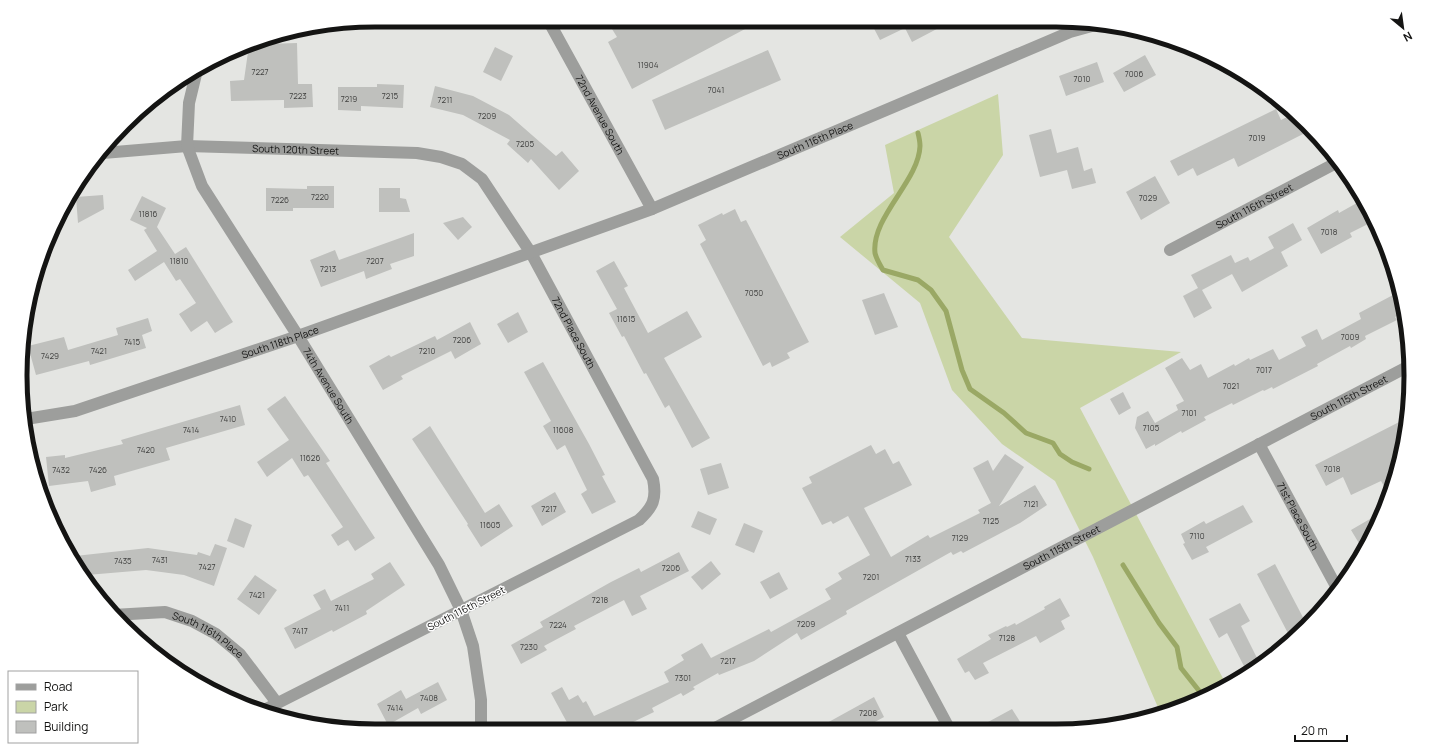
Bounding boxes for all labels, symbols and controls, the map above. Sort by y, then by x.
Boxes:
north arrow [1383,8,1423,48]
text: N [1401,29,1415,46]
house number: 11904 [638,59,659,70]
house number: 7227 [251,66,269,77]
house number: 7006 [1125,68,1143,79]
street label: 72nd Avenue South [572,72,628,157]
house number: 7010 [1074,73,1091,84]
house number: 7041 [708,84,724,95]
house number: 7223 [289,90,307,101]
house number: 7215 [382,90,399,101]
house number: 7219 [341,93,357,104]
house number: 7211 [438,94,452,105]
house number: 7209 [478,110,496,121]
street label: South 116th Place [775,118,855,162]
house number: 7019 [1249,132,1266,143]
house number: 7205 [516,138,534,149]
street label: South 120th Street [252,141,339,158]
street label: South 116th Street [1213,180,1295,232]
house number: 7220 [311,191,329,202]
house number: 7029 [1139,192,1157,203]
house number: 7226 [271,194,289,205]
house number: 11816 [139,208,158,219]
house number: 7018 [1321,226,1338,237]
house number: 11810 [170,255,189,266]
house number: 7207 [366,255,384,266]
house number: 7213 [320,263,336,274]
house number: 7050 [745,287,763,298]
street label: 72nd Place South [549,294,599,371]
house number: 11615 [617,313,636,324]
street label: South 118th Place [240,322,321,362]
house number: 7009 [1341,331,1359,342]
house number: 7206 [453,334,471,345]
house number: 7415 [124,336,140,347]
house number: 7421 [91,345,107,356]
street label: 74th Avenue South [300,345,357,426]
house number: 7210 [419,345,435,356]
house number: 7429 [41,350,59,361]
house number: 7017 [1256,364,1272,375]
street label: South 115th Street [1308,372,1390,423]
house number: 7021 [1223,380,1239,391]
house number: 7101 [1181,407,1197,418]
house number: 7410 [220,413,236,424]
house number: 7105 [1143,422,1160,433]
house number: 7414 [183,424,199,435]
house number: 11608 [553,424,574,435]
house number: 7420 [137,444,155,455]
house number: 11626 [300,452,320,463]
house number: 7018 [1324,463,1341,474]
house number: 7432 [52,464,70,475]
house number: 7426 [89,464,107,475]
street label: 71st Place South [1274,480,1322,553]
house number: 7121 [1024,498,1038,509]
house number: 7217 [541,503,557,514]
house number: 7125 [983,515,1000,526]
house number: 11605 [480,519,501,530]
street label: South 115th Street [1021,521,1102,573]
house number: 7110 [1189,530,1205,541]
house number: 7129 [952,532,968,543]
house number: 7133 [905,553,921,564]
house number: 7431 [152,554,168,565]
house number: 7435 [114,555,132,566]
house number: 7427 [199,561,216,572]
house number: 7206 [662,562,680,573]
house number: 7201 [863,571,879,582]
street label: South 116th Street [425,582,507,634]
house number: 7421 [249,589,265,600]
house number: 7218 [592,594,609,605]
house number: 7411 [335,602,349,613]
street label: South 116th Place [171,608,247,661]
house number: 7209 [797,618,815,629]
house number: 7224 [549,619,567,630]
house number: 7417 [292,625,308,636]
house number: 7128 [999,632,1016,643]
house number: 7230 [520,641,538,652]
house number: 7217 [720,655,736,666]
legend [8,671,138,743]
house number: 7301 [675,672,691,683]
text: Road [44,678,72,695]
house number: 7408 [420,692,438,703]
text: Park [44,698,69,715]
house number: 7414 [387,702,403,713]
house number: 7208 [859,707,877,718]
scale bar [1295,717,1347,743]
text: Building [44,718,88,735]
text: 20 m [1301,722,1328,739]

